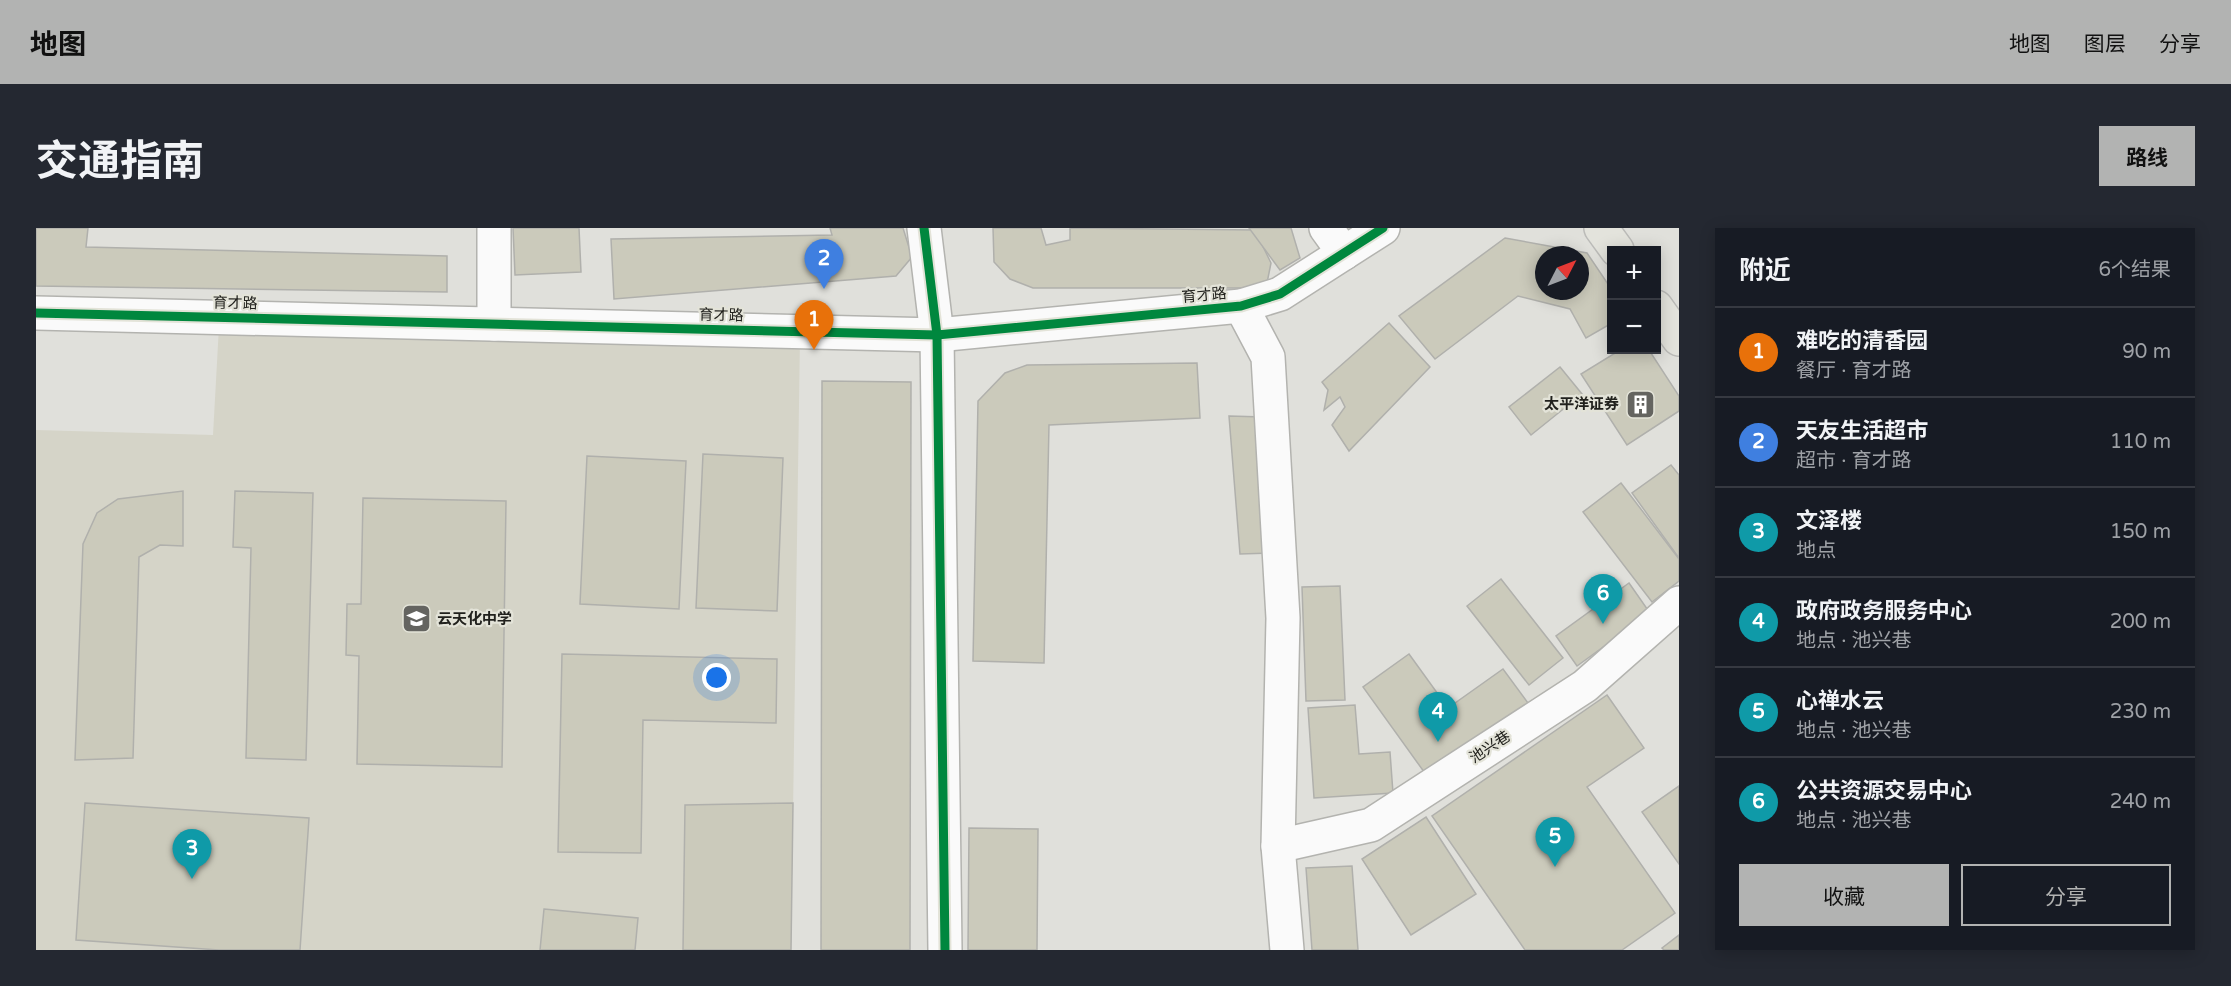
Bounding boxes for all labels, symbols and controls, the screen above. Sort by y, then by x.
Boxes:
text: 地图 [30,28,86,62]
text: 地图 [2009,32,2051,57]
text: 图层 [2084,32,2126,57]
text: 分享 [2159,32,2201,57]
button: 路线 [2099,126,2195,186]
text: 交通指南 [36,136,204,187]
pin: 2 [804,239,844,289]
north arrow [1535,246,1589,300]
map controls [1607,246,1661,354]
button: + [1607,246,1661,300]
text: 附近 [1739,255,1791,286]
text: 6个结果 [2098,258,2171,282]
street label: 育才路 [1181,284,1227,306]
street label: 育才路 [212,294,258,312]
pin: 1 [794,300,834,350]
button: − [1607,300,1661,354]
street label: 育才路 [698,306,744,324]
text: 难吃的清香园 [1796,328,1928,354]
text: 1 [1752,340,1765,364]
text: 90 m [2122,340,2171,364]
text: 餐厅 · 育才路 [1796,359,1912,383]
building icon: 太平洋证券 [1624,388,1656,420]
place label: 太平洋证券 [1544,395,1619,413]
text: 天友生活超市 [1796,418,1928,444]
text: 2 [1752,430,1765,454]
text: 110 m [2110,430,2171,454]
text: 超市 · 育才路 [1796,449,1912,473]
text: 文泽楼 [1796,508,1862,534]
text: 3 [1752,520,1765,544]
text: 150 m [2110,520,2171,544]
text: 地点 [1796,539,1836,563]
pin: 6 [1584,574,1622,624]
text: 政府政务服务中心 [1796,598,1972,624]
school or university icon: 云天化中学 [400,603,432,635]
place label: 云天化中学 [437,610,512,628]
text: 4 [1752,610,1765,634]
text: 200 m [2110,610,2171,634]
text: 地点 · 池兴巷 [1796,629,1912,653]
your location [702,663,731,692]
text: 心禅水云 [1796,688,1884,714]
pin: 4 [1418,692,1458,742]
text: 5 [1752,700,1765,724]
text: 230 m [2110,700,2171,724]
text: 地点 · 池兴巷 [1796,719,1912,743]
street label: 池兴巷 [1466,727,1514,767]
text: 公共资源交易中心 [1796,778,1972,804]
text: 6 [1752,790,1765,814]
text: 240 m [2110,790,2171,814]
text: 地点 · 池兴巷 [1796,809,1912,833]
pin: 5 [1536,818,1574,867]
pin: 3 [172,830,212,879]
button: 收藏 [1739,864,1949,926]
button: 分享 [1961,864,2171,926]

